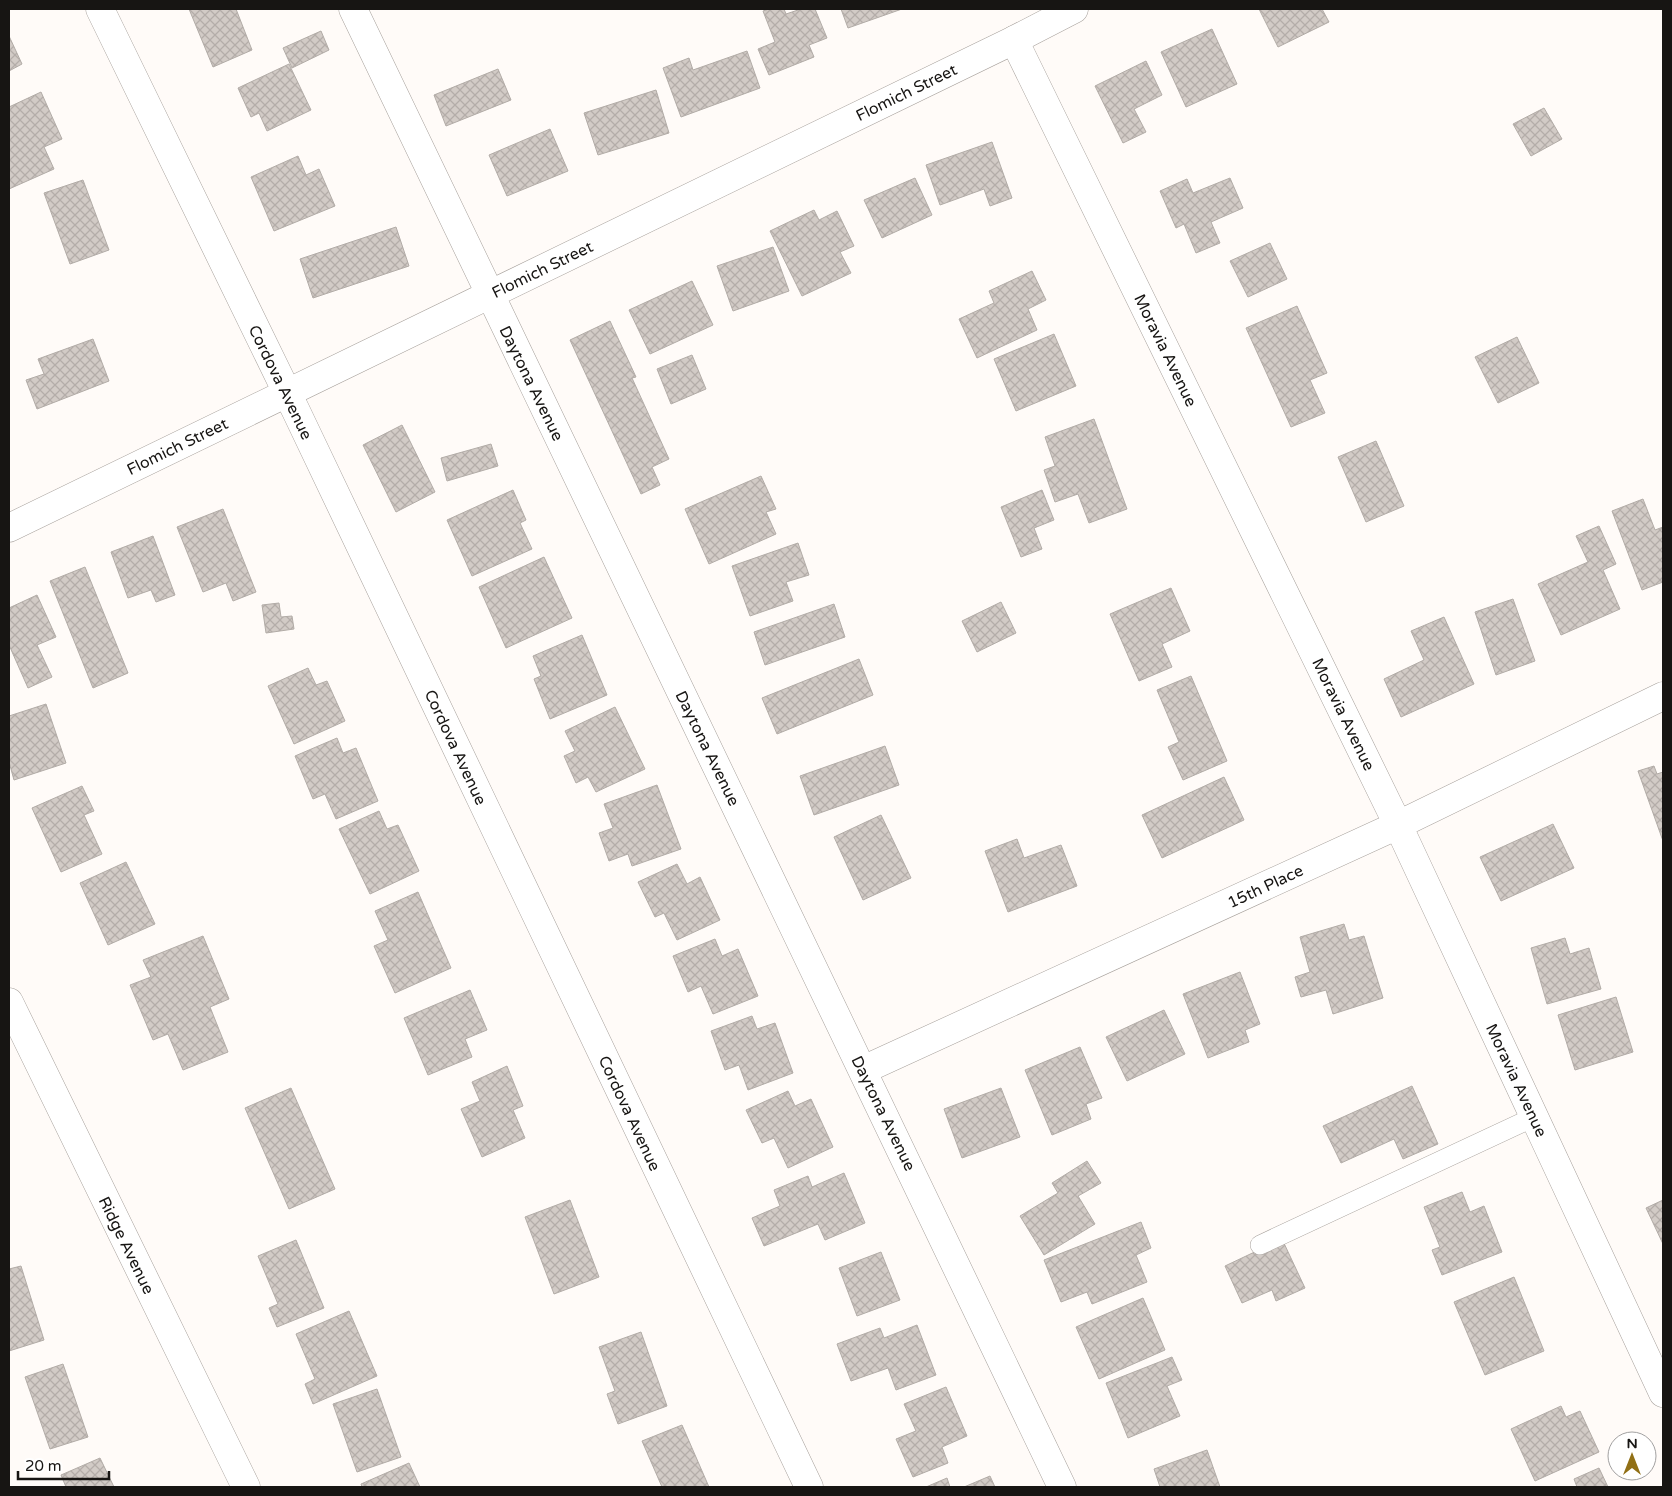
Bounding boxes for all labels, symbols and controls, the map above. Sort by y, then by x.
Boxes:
street label: Flomich Street [853,60,960,126]
street label: Flomich Street [489,237,596,303]
street label: Moravia Avenue [1129,291,1201,410]
street label: Cordova Avenue [244,322,316,443]
street label: Daytona Avenue [495,323,568,444]
street label: Flomich Street [124,414,231,480]
street label: Moravia Avenue [1307,655,1379,774]
street label: Cordova Avenue [420,687,491,808]
street label: Daytona Avenue [671,688,744,809]
street label: 15th Place [1224,861,1306,913]
street label: Moravia Avenue [1481,1021,1551,1140]
street label: Cordova Avenue [594,1053,665,1174]
street label: Daytona Avenue [847,1053,920,1174]
street label: Ridge Avenue [94,1193,158,1297]
north arrow [1607,1431,1657,1481]
text: N [1626,1435,1638,1452]
scale bar [18,1448,109,1480]
text: 20 m [25,1457,62,1475]

